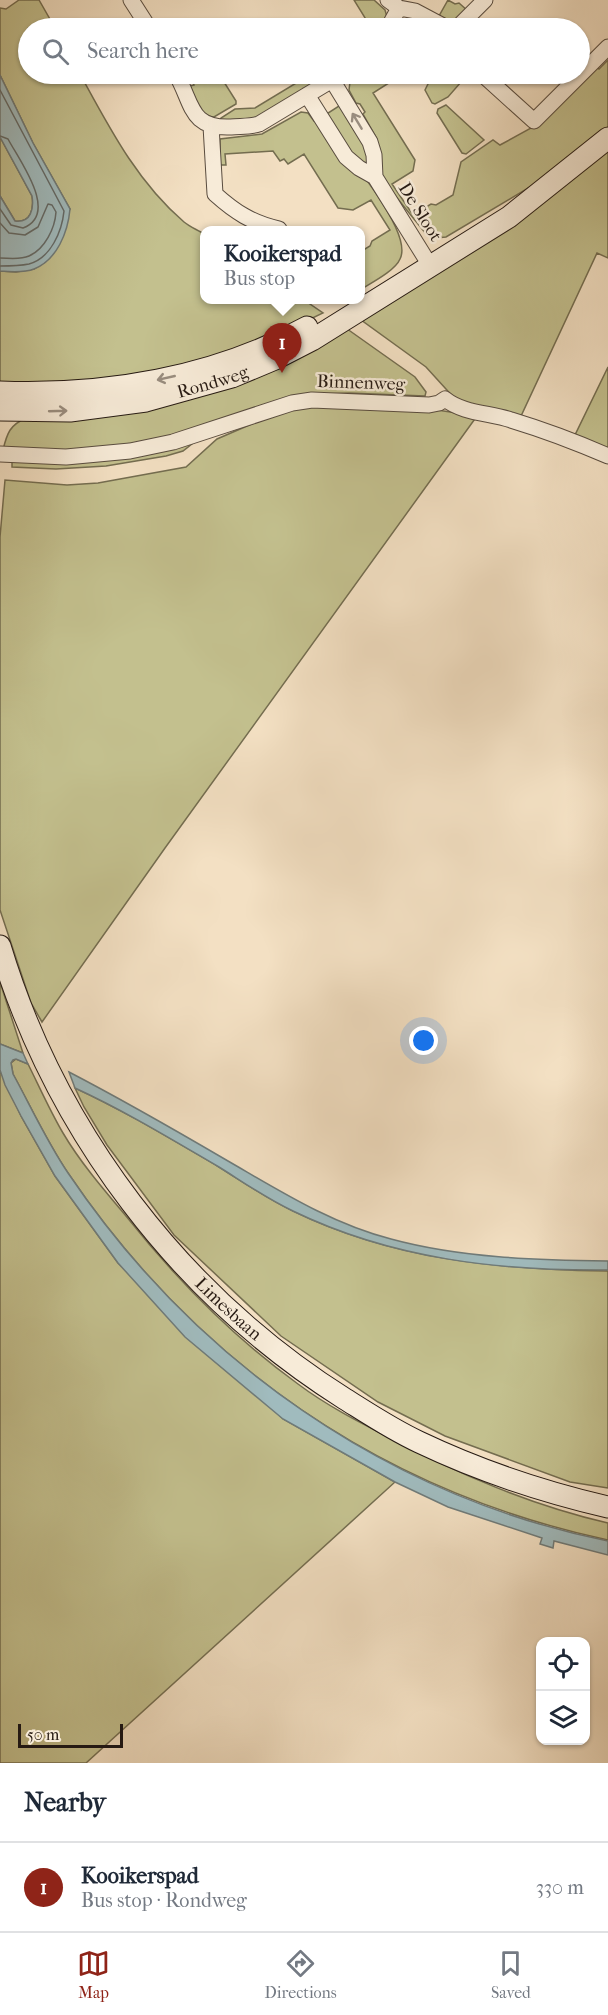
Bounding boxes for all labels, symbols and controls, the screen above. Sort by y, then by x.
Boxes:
search box [18,18,590,84]
icon: search [39,35,72,68]
text: Search here [87,38,199,64]
one-way arrow [351,113,363,130]
street label: De Sloot [394,179,446,246]
popup [200,226,365,304]
text: Kooikerspad [224,241,341,267]
text: Bus stop [224,267,295,290]
pin: 1 [262,324,302,373]
street label: Rondweg [175,361,252,402]
street label: Binnenweg [316,371,406,395]
one-way arrow [157,372,176,384]
one-way arrow [48,406,68,417]
your location [409,1026,438,1055]
street label: Limesbaan [191,1273,266,1345]
map controls [536,1637,590,1745]
button: locate [536,1637,590,1691]
button: layers [536,1691,590,1745]
scale bar [18,1721,123,1748]
text: 50 m [27,1725,59,1744]
text: Nearby [24,1787,106,1818]
text: Kooikerspad [81,1863,199,1889]
text: 1 [40,1876,47,1899]
text: 330 m [536,1876,584,1899]
text: Bus stop · Rondweg [81,1889,247,1912]
tab: Map [77,1947,110,2002]
tab: Directions [265,1947,337,2002]
tab: Saved [491,1947,531,2002]

